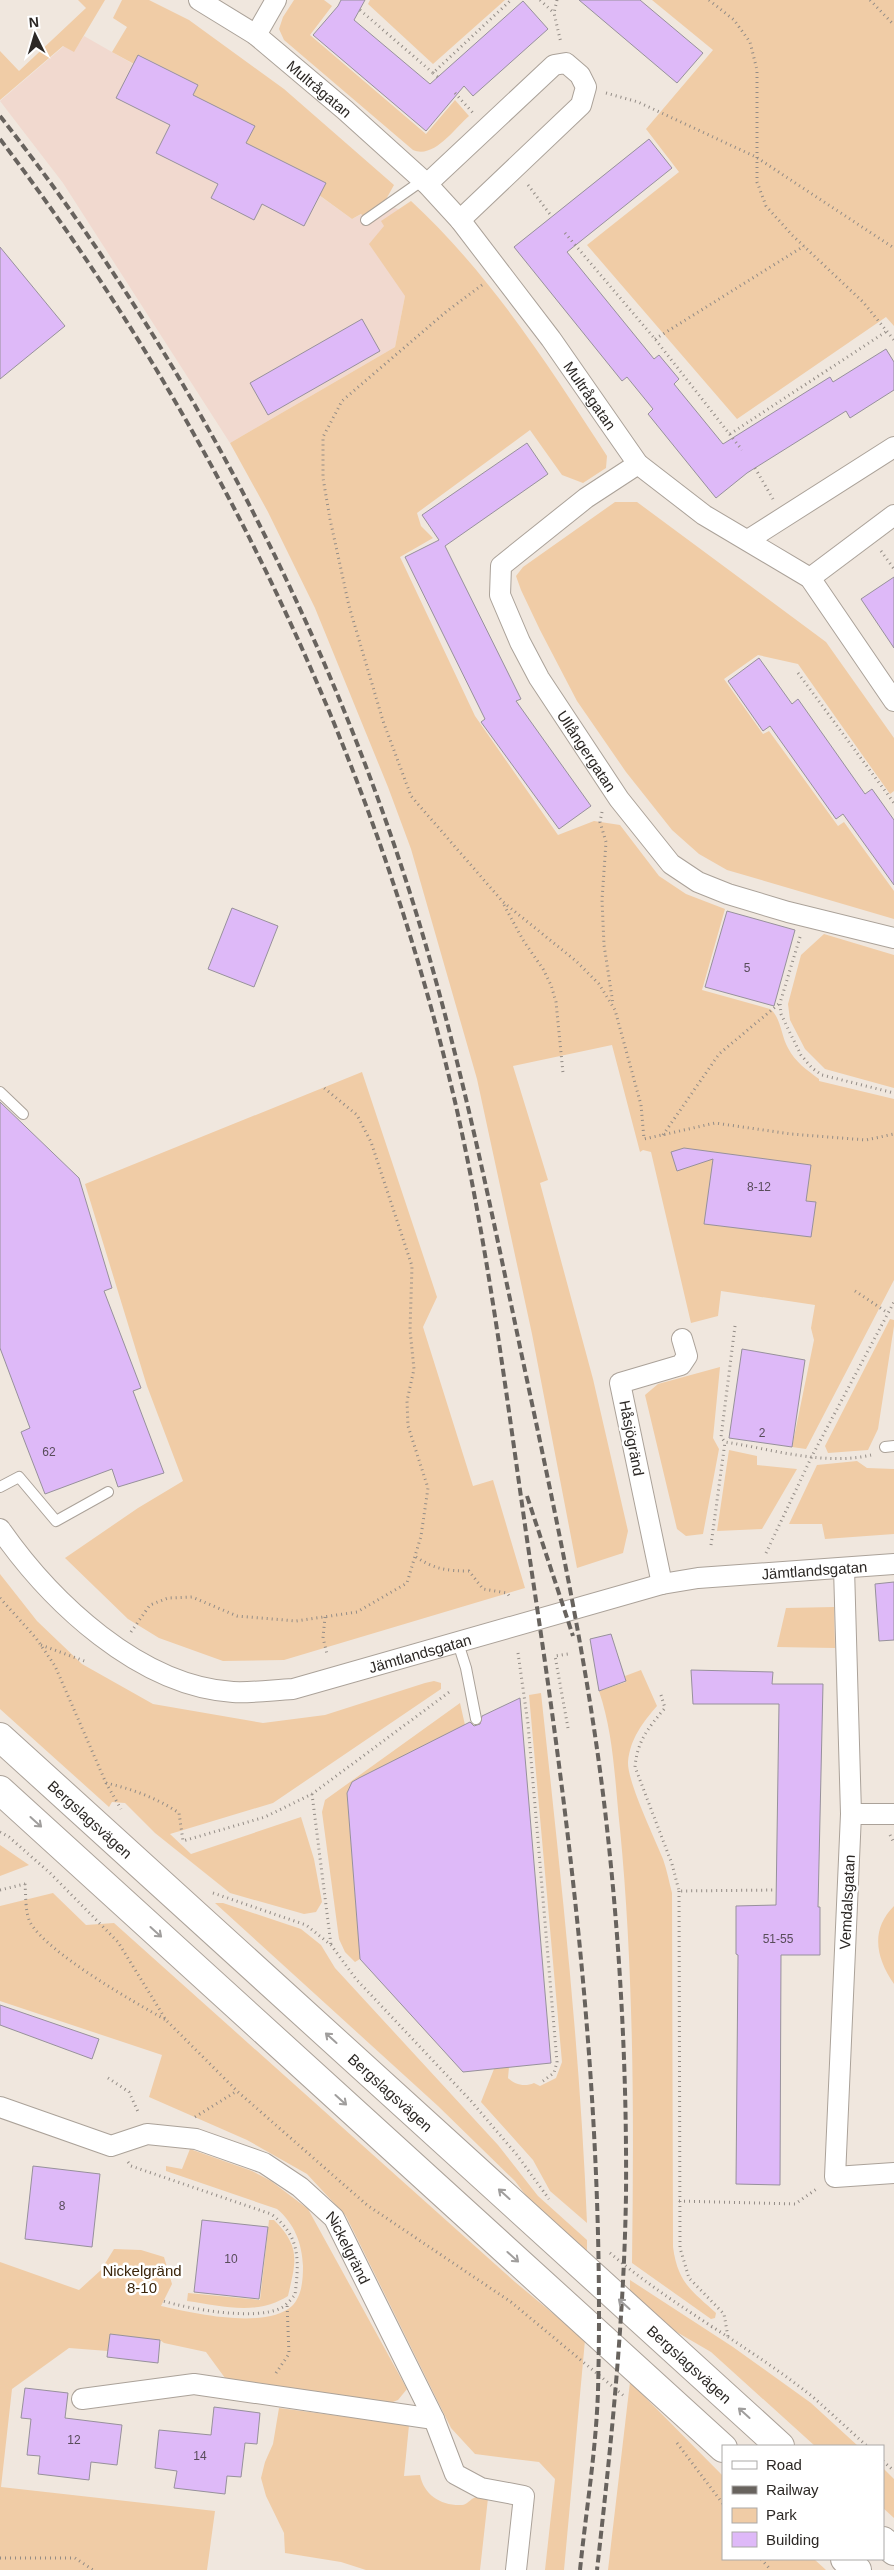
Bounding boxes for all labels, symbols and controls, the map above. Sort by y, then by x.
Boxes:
north arrow [10,10,60,60]
text: N [28,14,40,30]
street label: Multrågatan [284,57,355,121]
street label: Multrågatan [561,358,620,433]
street label: Ullångergatan [554,707,620,794]
house number: 5 [744,961,751,975]
house number: 8-12 [747,1180,771,1194]
street label: Håsjögränd [616,1399,648,1477]
house number: 2 [759,1426,766,1440]
house number: 62 [42,1445,56,1459]
street label: Jämtlandsgatan [761,1557,868,1582]
street label: Jämtlandsgatan [366,1630,473,1676]
street label: Bergslagsvägen [45,1777,136,1862]
one-way arrow [30,1816,43,1828]
street label: Vemdalsgatan [836,1854,858,1950]
one-way arrow [150,1926,163,1938]
house number: 51-55 [763,1932,794,1946]
one-way arrow [325,2032,338,2044]
street label: Bergslagsvägen [345,2050,436,2135]
one-way arrow [335,2094,347,2106]
one-way arrow [497,2188,510,2200]
house number: 8 [59,2199,66,2213]
street label: Nickelgränd [323,2207,374,2287]
one-way arrow [506,2251,519,2263]
house number: 10 [224,2252,238,2266]
park label: Nickelgränd 8-10 [102,2262,182,2296]
one-way arrow [617,2298,630,2310]
street label: Bergslagsvägen [644,2321,735,2406]
one-way arrow [737,2407,750,2419]
house number: 12 [67,2433,81,2447]
legend [722,2445,884,2560]
house number: 14 [193,2449,207,2463]
text: Road [766,2456,802,2473]
text: Railway [766,2481,819,2498]
text: Park [766,2506,797,2523]
text: Building [766,2531,819,2548]

